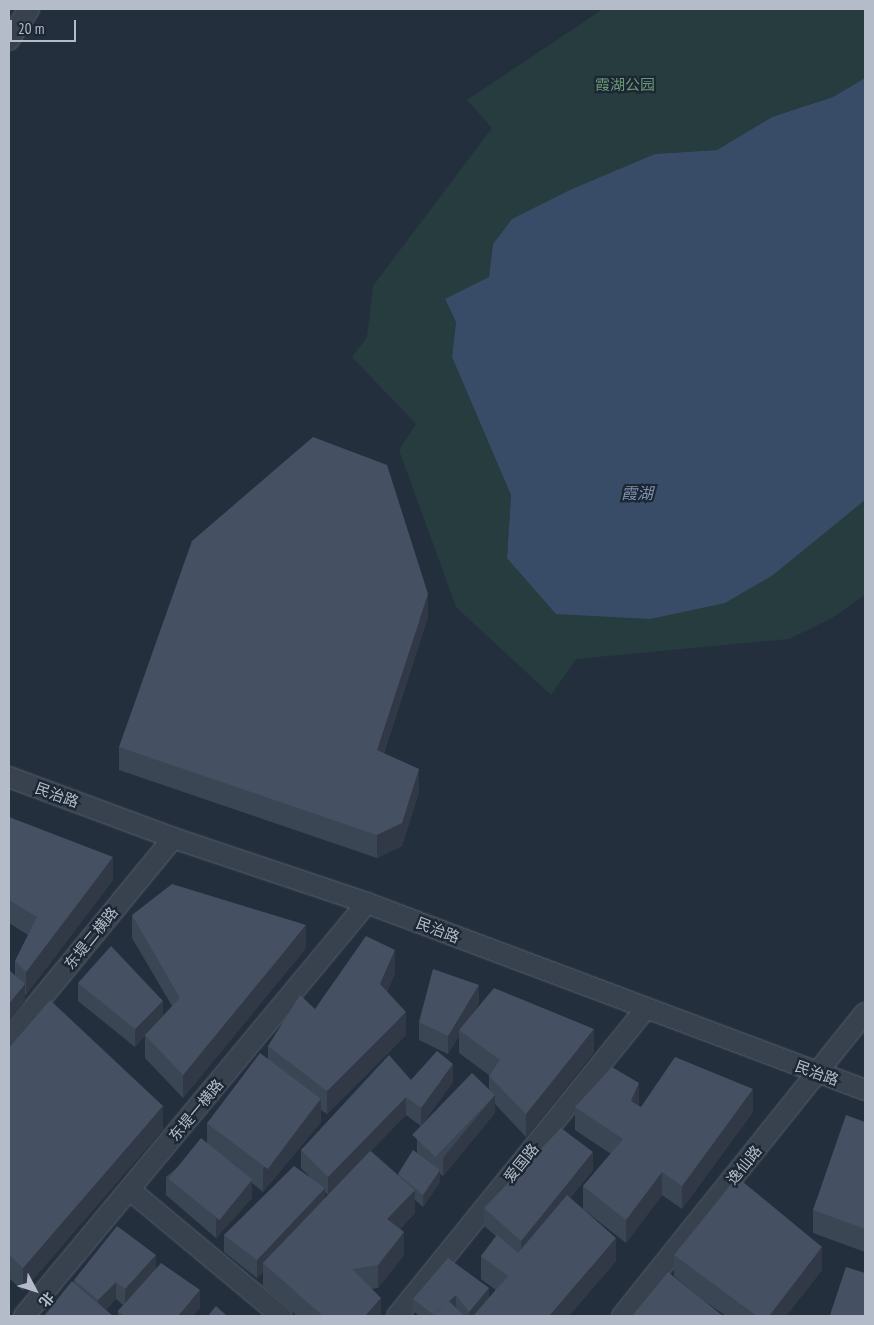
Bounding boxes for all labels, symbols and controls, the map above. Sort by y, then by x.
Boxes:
scale bar [12,10,79,42]
text: 20 m [18,19,44,38]
park label: 霞湖公园 [595,76,655,94]
water label: 霞湖 [621,483,653,503]
street label: 民治路 [33,779,81,811]
street label: 东堤二横路 [60,903,122,973]
street label: 民治路 [414,914,462,946]
street label: 民治路 [793,1057,841,1089]
street label: 东堤一横路 [165,1075,227,1145]
street label: 爱国路 [500,1140,542,1186]
street label: 逸仙路 [723,1142,765,1188]
north arrow [10,1265,60,1315]
text: 北 [35,1288,58,1311]

